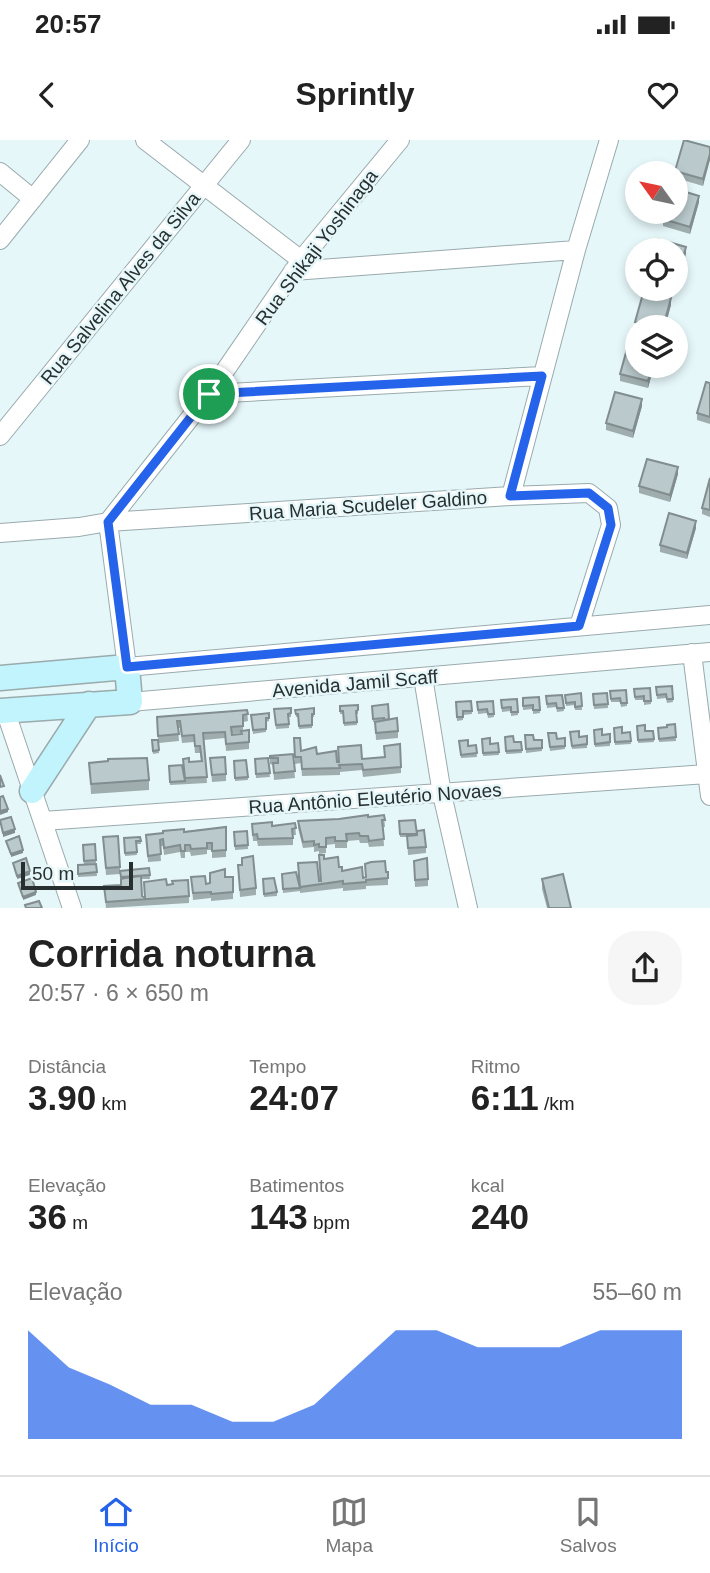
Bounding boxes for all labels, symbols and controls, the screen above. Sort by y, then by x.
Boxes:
text: 20:57 [35,9,102,39]
icon: back [28,76,66,114]
text: Sprintly [295,76,415,112]
icon: heart [644,76,682,114]
north arrow [625,161,688,224]
map controls [625,161,688,378]
street label: Rua Shikaji Yoshinaga [251,165,382,329]
street label: Rua Salvelina Alves da Silva [36,188,205,388]
button: locate [625,238,688,301]
button: layers [625,315,688,378]
pin [179,364,239,424]
icon: arrive [190,375,228,413]
street label: Rua Maria Scudeler Galdino [248,487,488,524]
street label: Avenida Jamil Scaff [271,666,439,701]
street label: Rua Antônio Eleutério Novaes [248,779,502,818]
scale bar [21,859,133,891]
text: 50 m [32,863,74,884]
button: share [608,931,682,1005]
text: Corrida noturna [28,933,315,975]
text: 20:57 · 6 × 650 m [28,980,209,1006]
text: Distância [28,1056,106,1077]
text: Tempo [249,1056,306,1077]
text: Ritmo [471,1056,520,1077]
text: 3.90 [28,1078,96,1117]
text: 24:07 [249,1078,339,1117]
text: 6:11 [471,1078,539,1117]
text: km [96,1093,127,1114]
text: /km [539,1093,575,1114]
text: Elevação [28,1175,106,1196]
text: Batimentos [249,1175,344,1196]
text: kcal [471,1175,504,1196]
text: 36 [28,1197,67,1236]
text: 143 [249,1197,308,1236]
text: 240 [471,1197,529,1236]
text: m [67,1212,88,1233]
text: bpm [308,1212,350,1233]
text: Elevação [28,1279,123,1305]
text: 55–60 m [592,1279,682,1305]
tab: Início [93,1493,139,1557]
tab: Mapa [325,1493,373,1557]
tab: Salvos [560,1493,617,1557]

